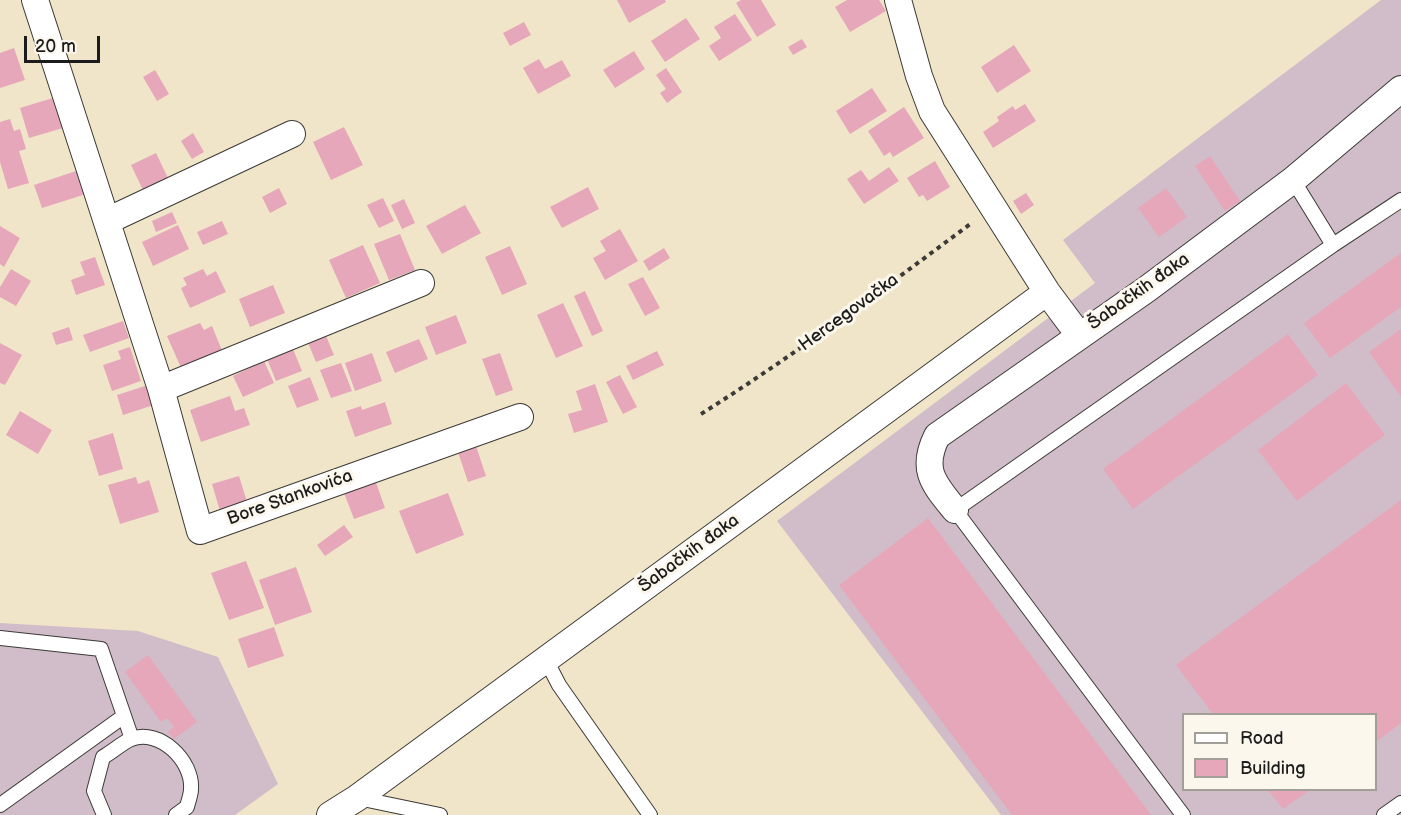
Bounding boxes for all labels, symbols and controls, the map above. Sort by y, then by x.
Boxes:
scale bar [27,24,104,62]
text: 20 m [35,36,76,57]
street label: Šabačkih đaka [1084,249,1194,335]
street label: Hercegovačka [795,270,903,356]
street label: Bore Stankovića [224,465,356,531]
street label: Šabačkih đaka [634,510,744,598]
legend [1182,713,1377,791]
text: Road [1240,728,1284,749]
text: Building [1240,758,1306,779]

